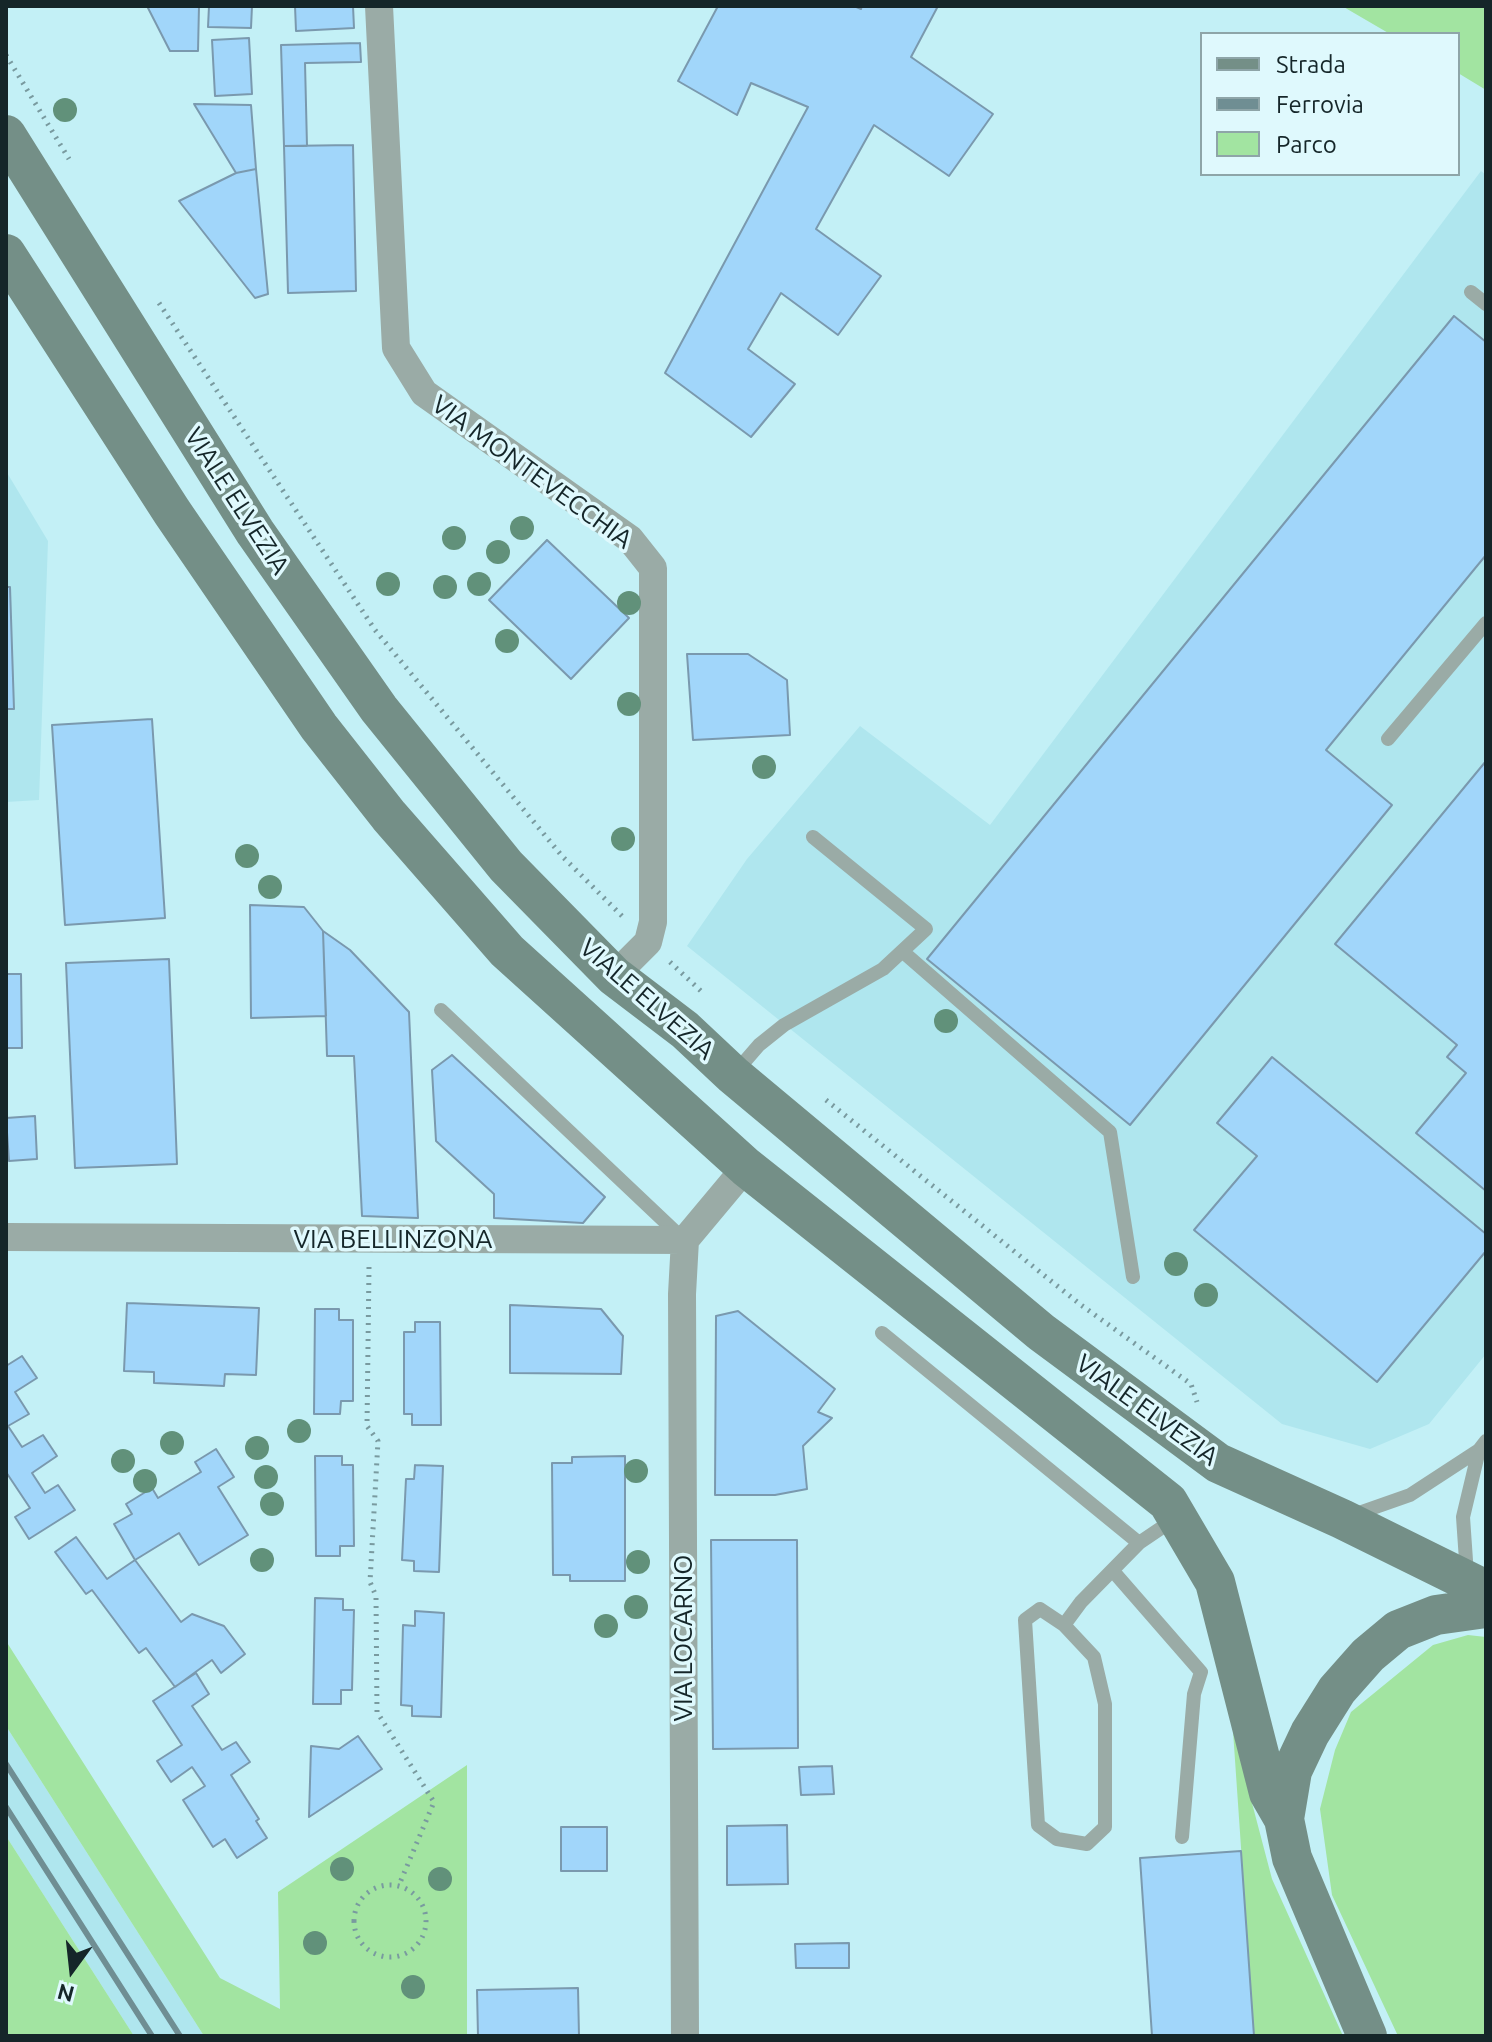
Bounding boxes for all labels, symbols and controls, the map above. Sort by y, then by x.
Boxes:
legend [1200,32,1460,176]
text: Strada [1276,51,1346,78]
text: Ferrovia [1276,91,1364,118]
text: Parco [1276,131,1337,158]
street label: VIA MONTEVECCHIA [426,389,638,555]
street label: VIALE ELVEZIA [178,422,296,580]
street label: VIALE ELVEZIA [573,932,721,1066]
street label: VIA BELLINZONA [294,1223,492,1255]
street label: VIALE ELVEZIA [1070,1348,1224,1472]
street label: VIA LOCARNO [667,1555,699,1721]
north arrow [32,1930,112,2010]
text: N [55,1979,77,2008]

